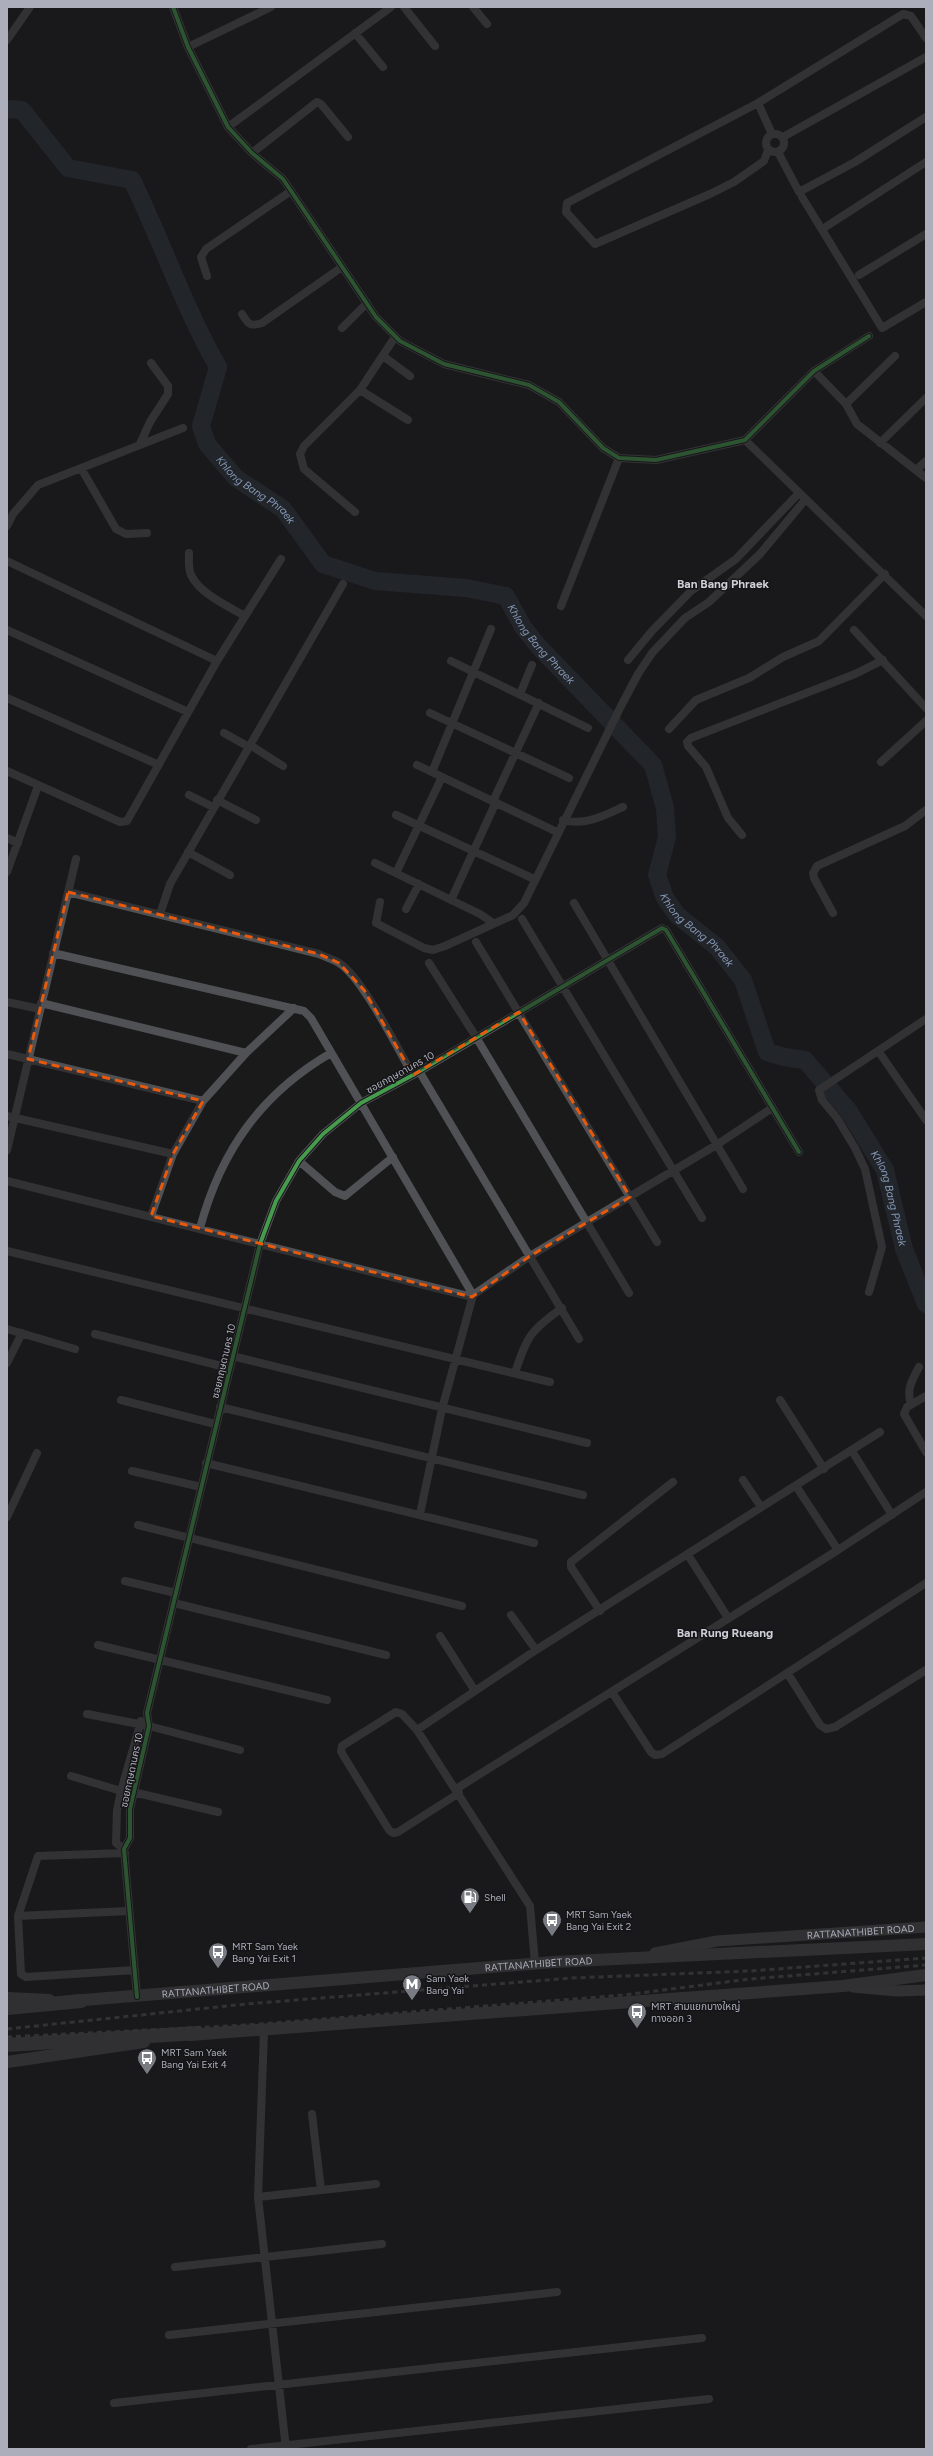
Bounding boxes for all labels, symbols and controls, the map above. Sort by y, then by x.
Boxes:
water label: Khlong Bang Phraek [213,454,298,527]
district label: Ban Bang Phraek [677,577,770,591]
water label: Khlong Bang Phraek [505,602,578,687]
water label: Khlong Bang Phraek [657,892,736,970]
street label: ซอยกฤษดานคร 10 [364,1048,437,1097]
water label: Khlong Bang Phraek [868,1148,909,1248]
street label: ซอยกฤษดานคร 10 [209,1323,238,1400]
district label: Ban Rung Rueang [677,1626,773,1640]
street label: ซอยกฤษดานคร 10 [117,1732,146,1809]
fuel station icon: Shell [459,1886,481,1914]
place label: Shell [484,1891,506,1904]
place label: MRT Sam Yaek Bang Yai Exit 2 [566,1908,632,1933]
bus stop icon: MRT Sam Yaek Bang Yai Exit 2 [541,1909,563,1937]
street label: RATTANATHIBET ROAD [806,1922,915,1942]
place label: MRT Sam Yaek Bang Yai Exit 1 [232,1940,298,1965]
bus stop icon: MRT Sam Yaek Bang Yai Exit 1 [207,1941,229,1969]
street label: RATTANATHIBET ROAD [484,1954,593,1975]
place label: Sam Yaek Bang Yai [426,1972,469,1997]
metro station icon: Sam Yaek Bang Yai [401,1973,423,2001]
street label: RATTANATHIBET ROAD [161,1979,270,2001]
place label: MRT สามแยกบางใหญ่ ทางออก 3 [651,2000,740,2025]
bus stop icon: MRT สามแยกบางใหญ่ ทางออก 3 [626,2001,648,2029]
place label: MRT Sam Yaek Bang Yai Exit 4 [161,2046,227,2071]
bus stop icon: MRT Sam Yaek Bang Yai Exit 4 [136,2047,158,2075]

